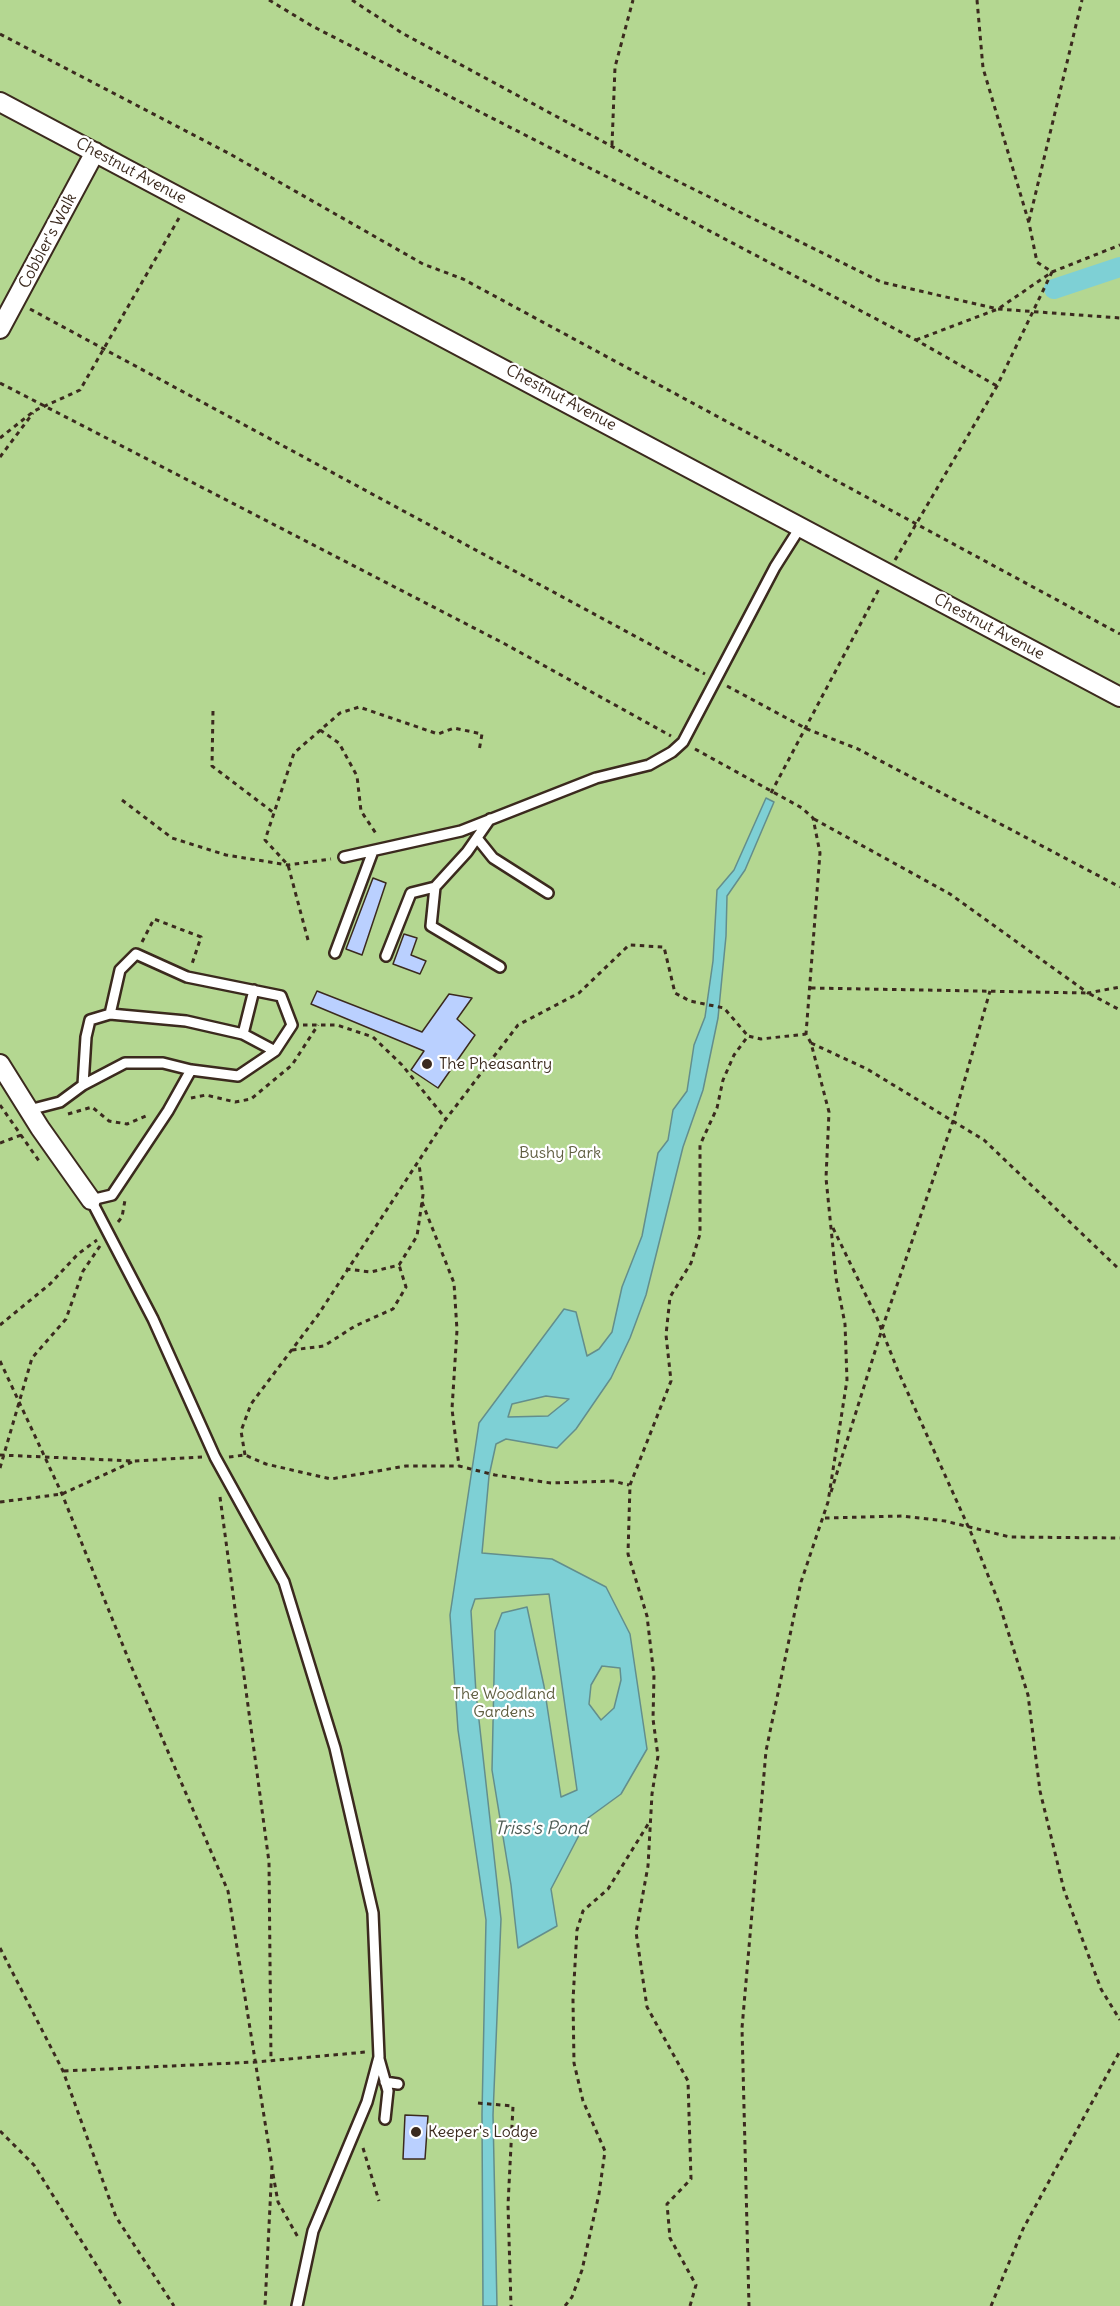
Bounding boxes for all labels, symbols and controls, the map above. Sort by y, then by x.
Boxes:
street label: Chestnut Avenue [72,134,190,208]
street label: Cobbler's Walk [15,190,81,292]
street label: Chestnut Avenue [502,361,620,435]
street label: Chestnut Avenue [930,590,1048,664]
place label: The Pheasantry [439,1054,552,1074]
marker: The Pheasantry [420,1057,434,1071]
park label: Bushy Park [519,1143,601,1163]
park label: The Woodland Gardens [453,1684,555,1722]
water label: Triss's Pond [494,1818,588,1840]
place label: Keeper's Lodge [428,2122,538,2142]
marker: Keeper's Lodge [409,2125,423,2139]

